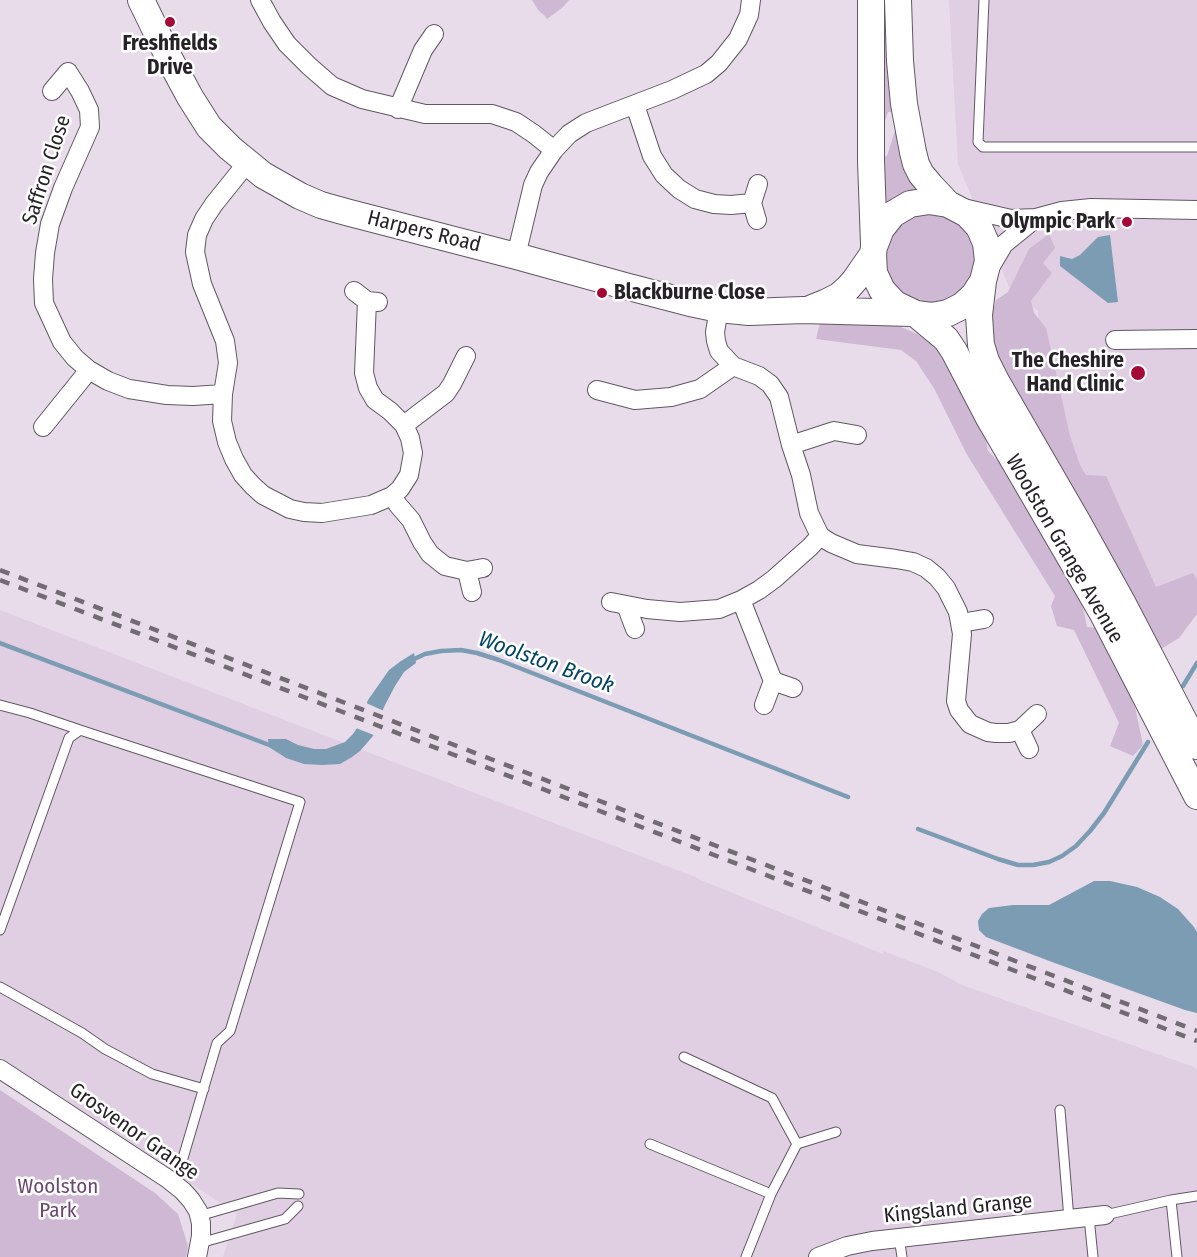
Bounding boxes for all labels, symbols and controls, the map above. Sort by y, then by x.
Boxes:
marker: Freshfields Drive [163,15,177,29]
place label: Freshfields Drive [123,31,217,81]
street label: Saffron Close [17,112,77,228]
street label: Harpers Road [364,206,484,258]
place label: Olympic Park [1001,209,1115,235]
marker: Olympic Park [1120,215,1134,229]
place label: Blackburne Close [614,280,765,306]
marker: Blackburne Close [595,286,609,300]
place label: The Cheshire Hand Clinic [1012,348,1124,398]
marker: The Cheshire Hand Clinic [1129,364,1147,382]
street label: Woolston Grange Avenue [1000,450,1128,648]
water label: Woolston Brook [475,626,617,700]
street label: Grosvenor Grange [64,1078,204,1186]
park label: Woolston Park [18,1174,98,1224]
street label: Kingsland Grange [883,1189,1033,1229]

